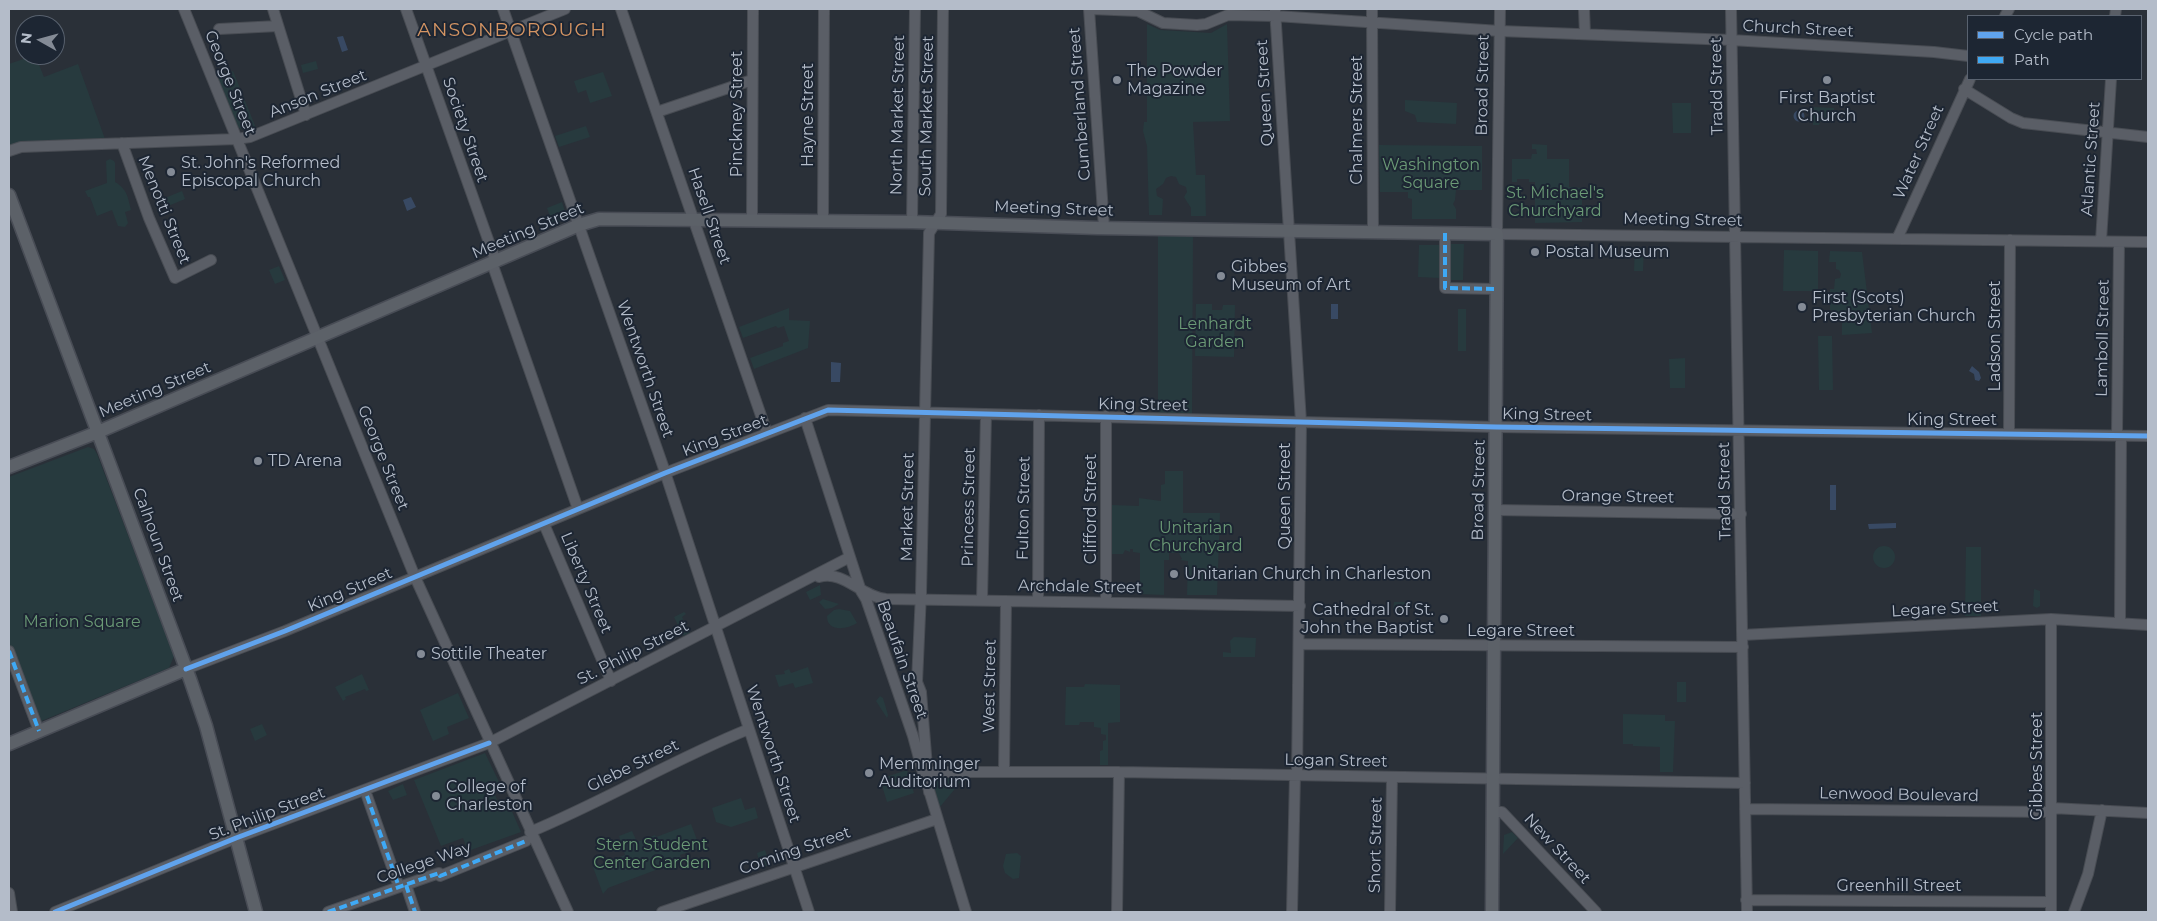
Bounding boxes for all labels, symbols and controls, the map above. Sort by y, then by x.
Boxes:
north arrow [15,15,65,65]
legend [1967,15,2142,80]
street label: Church Street [1742,16,1854,42]
district label: ANSONBOROUGH [416,19,608,41]
text: Cycle path [2014,25,2093,44]
street label: Cumberland Street [1065,27,1095,181]
street label: George Street [200,28,260,138]
text: N [16,32,36,45]
street label: Broad Street [1473,34,1493,136]
street label: North Market Street [887,35,909,195]
street label: South Market Street [916,35,938,197]
street label: Tradd Street [1707,37,1727,135]
street label: Queen Street [1253,39,1277,147]
text: Path [2014,50,2050,69]
street label: Pinckney Street [727,51,747,177]
street label: Chalmers Street [1347,55,1367,185]
place label: The Powder Magazine [1127,61,1223,99]
street label: Hayne Street [798,63,818,167]
street label: Anson Street [266,66,370,122]
marker: The Powder Magazine [1111,74,1123,86]
marker: First Baptist Church [1821,74,1833,86]
street label: Society Street [438,75,492,185]
place label: First Baptist Church [1779,88,1875,126]
street label: Atlantic Street [2077,101,2105,217]
street label: Water Street [1890,102,1948,202]
street label: Menotti Street [133,153,195,267]
place label: St. John's Reformed Episcopal Church [181,153,340,191]
park label: Washington Square [1382,155,1480,193]
street label: Hasell Street [683,165,735,267]
marker: St. John's Reformed Episcopal Church [165,166,177,178]
park label: St. Michael's Churchyard [1506,183,1604,221]
street label: Meeting Street [994,197,1114,221]
street label: Meeting Street [469,199,587,263]
street label: Meeting Street [1623,209,1743,231]
place label: Postal Museum [1545,242,1669,262]
marker: Postal Museum [1529,246,1541,258]
place label: Gibbes Museum of Art [1231,257,1351,295]
marker: Gibbes Museum of Art [1215,270,1227,282]
street label: Lamboll Street [2092,279,2114,397]
street label: Ladson Street [1985,281,2005,391]
place label: First (Scots) Presbyterian Church [1812,288,1976,326]
street label: Wentworth Street [612,298,678,440]
marker: First (Scots) Presbyterian Church [1796,301,1808,313]
park label: Lenhardt Garden [1178,314,1252,352]
street label: Meeting Street [96,358,214,422]
street label: King Street [1098,395,1188,415]
street label: George Street [353,403,413,513]
street label: King Street [1502,405,1592,425]
street label: King Street [1907,410,1997,430]
street label: King Street [680,411,770,461]
street label: Broad Street [1469,439,1489,541]
street label: Tradd Street [1715,442,1735,540]
street label: Queen Street [1275,443,1295,549]
street label: Princess Street [958,447,980,567]
place label: TD Arena [268,451,342,471]
street label: Market Street [897,452,919,562]
street label: Clifford Street [1081,454,1101,564]
marker: TD Arena [252,455,264,467]
street label: Fulton Street [1013,456,1035,560]
street label: Calhoun Street [128,485,188,605]
street label: Orange Street [1562,486,1674,508]
park label: Unitarian Churchyard [1149,518,1243,556]
street label: Liberty Street [556,530,616,636]
street label: King Street [305,564,395,616]
place label: Unitarian Church in Charleston [1184,564,1431,584]
marker: Unitarian Church in Charleston [1168,568,1180,580]
street label: Archdale Street [1018,576,1142,598]
street label: Legare Street [1891,597,1999,621]
street label: Beaufain Street [873,598,931,722]
place label: Cathedral of St. John the Baptist [1302,600,1434,638]
park label: Marion Square [23,612,141,632]
marker: Cathedral of St. John the Baptist [1438,613,1450,625]
street label: St. Philip Street [574,617,692,689]
street label: Legare Street [1467,621,1575,641]
street label: West Street [980,639,1000,733]
place label: Sottile Theater [431,644,547,664]
marker: Sottile Theater [415,648,427,660]
street label: Wentworth Street [742,683,804,825]
street label: Gibbes Street [2027,712,2047,820]
street label: Glebe Street [584,736,682,796]
street label: Logan Street [1284,751,1388,771]
place label: Memminger Auditorium [879,754,980,792]
marker: Memminger Auditorium [863,767,875,779]
place label: College of Charleston [446,777,533,815]
street label: St. Philip Street [206,783,328,845]
street label: Lenwood Boulevard [1819,784,1979,806]
marker: College of Charleston [430,790,442,802]
street label: Short Street [1366,797,1386,893]
street label: New Street [1520,810,1594,888]
street label: Coming Street [737,823,853,879]
park label: Stern Student Center Garden [593,835,711,873]
street label: College Way [374,838,474,888]
street label: Greenhill Street [1836,876,1962,896]

